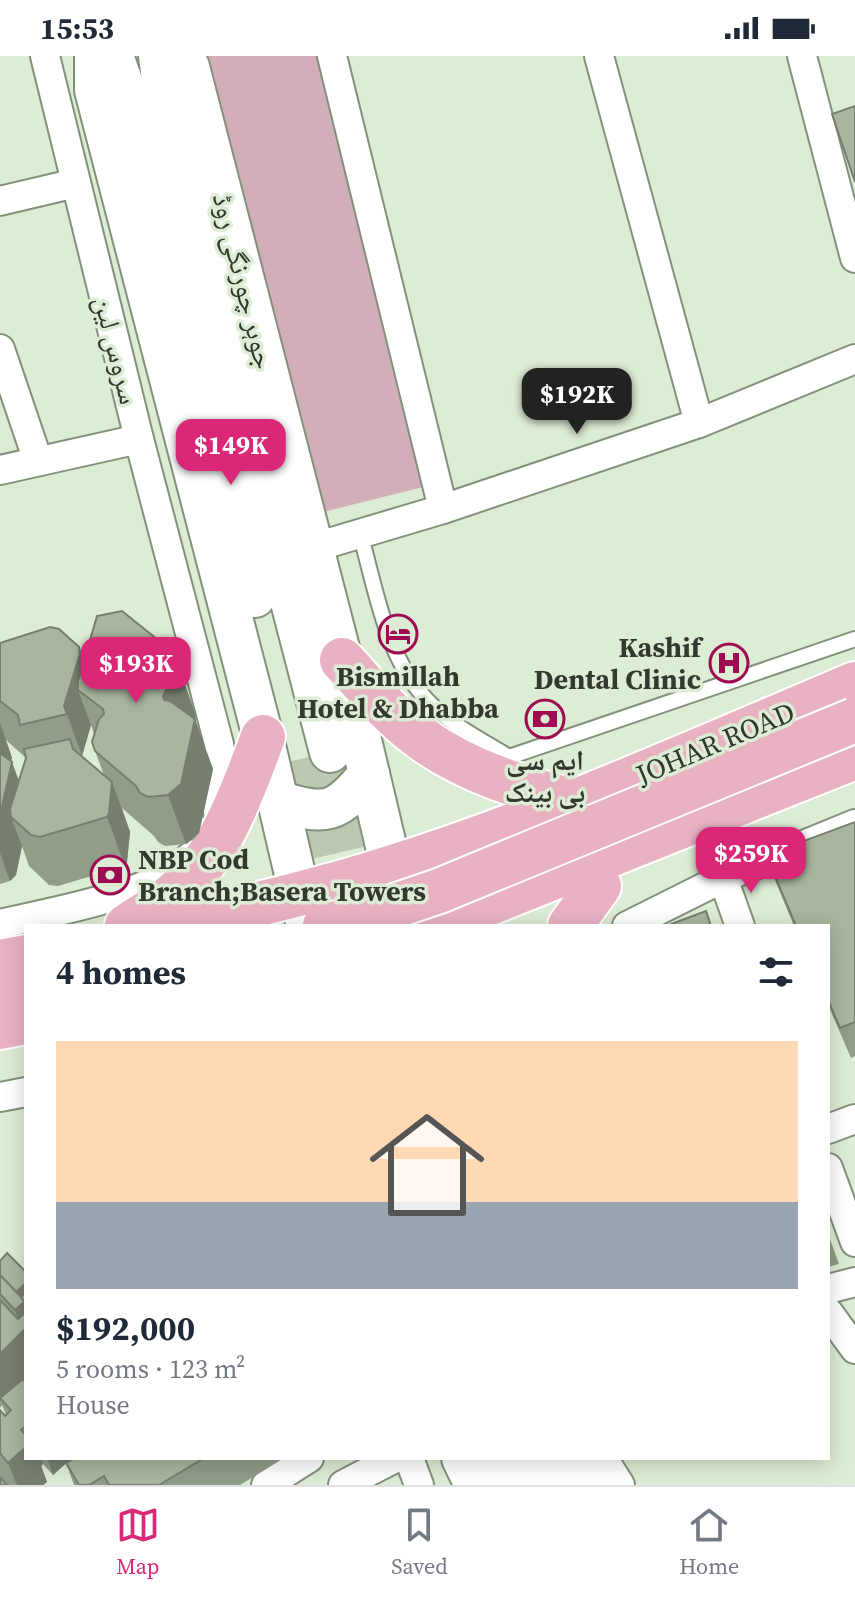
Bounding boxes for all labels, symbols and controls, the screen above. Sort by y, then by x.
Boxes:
text: 15:53 [40,8,114,49]
street label: جوہر چورنگی روڈ [204,189,284,373]
street label: سروس لین [85,292,149,408]
pin: $192K [521,368,633,436]
text: $192K [540,376,614,412]
pin: $149K [175,419,287,487]
text: $149K [194,427,268,463]
hotel icon: Bismillah Hotel & Dhabba [377,613,419,655]
place label: Kashif Dental Clinic [534,628,704,698]
pin: $193K [80,637,192,705]
hospital icon: Kashif Dental Clinic [708,642,750,684]
text: $193K [99,645,173,681]
place label: Bismillah Hotel & Dhabba [297,657,499,727]
street label: JOHAR ROAD [629,692,800,794]
bank icon: ایم سی بی بینک [524,698,566,740]
place label: ایم سی بی بینک [505,741,585,811]
pin: $259K [695,827,807,895]
text: $259K [714,835,788,871]
place label: NBP Cod Branch;Basera Towers [138,840,426,910]
bank icon: NBP Cod Branch;Basera Towers [89,854,131,896]
text: 4 homes [56,949,186,995]
icon: filters [754,950,798,994]
icon: home [355,1093,499,1237]
text: $192,000 [56,1305,195,1351]
text: 5 rooms · 123 m² [56,1351,245,1387]
text: House [56,1387,130,1423]
tab: Map [116,1503,160,1581]
tab: Saved [391,1503,448,1581]
tab: Home [679,1503,739,1581]

